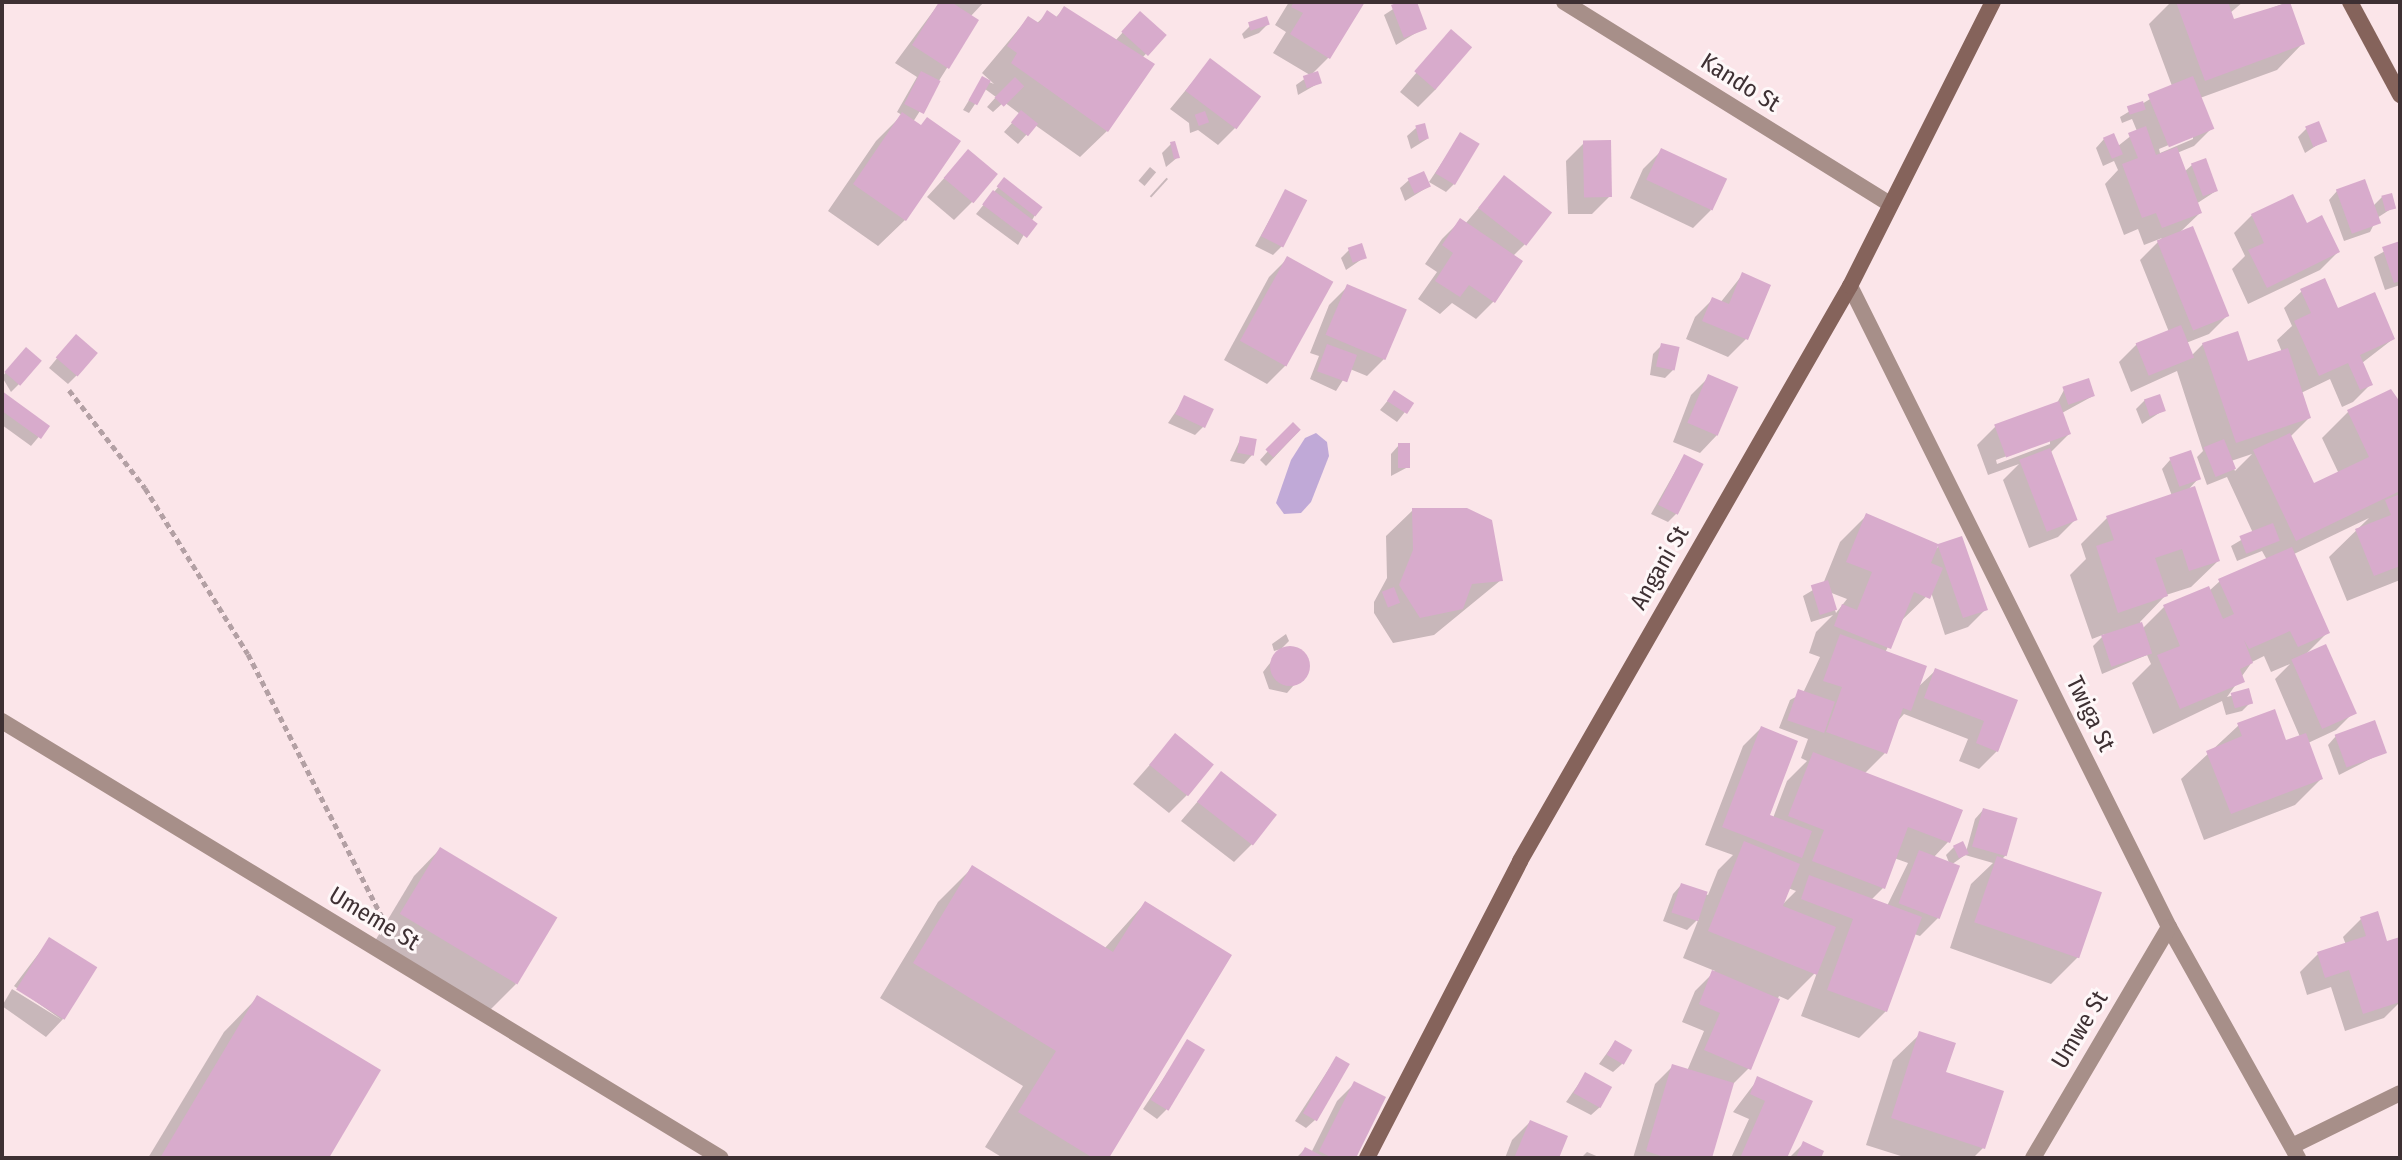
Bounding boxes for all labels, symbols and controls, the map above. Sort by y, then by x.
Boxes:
street label: Kando St [1695,48,1785,118]
street label: Angani St [1625,521,1695,615]
street label: Twiga St [2059,672,2121,756]
street label: Umeme St [324,881,424,957]
street label: Umwe St [2046,986,2114,1074]

